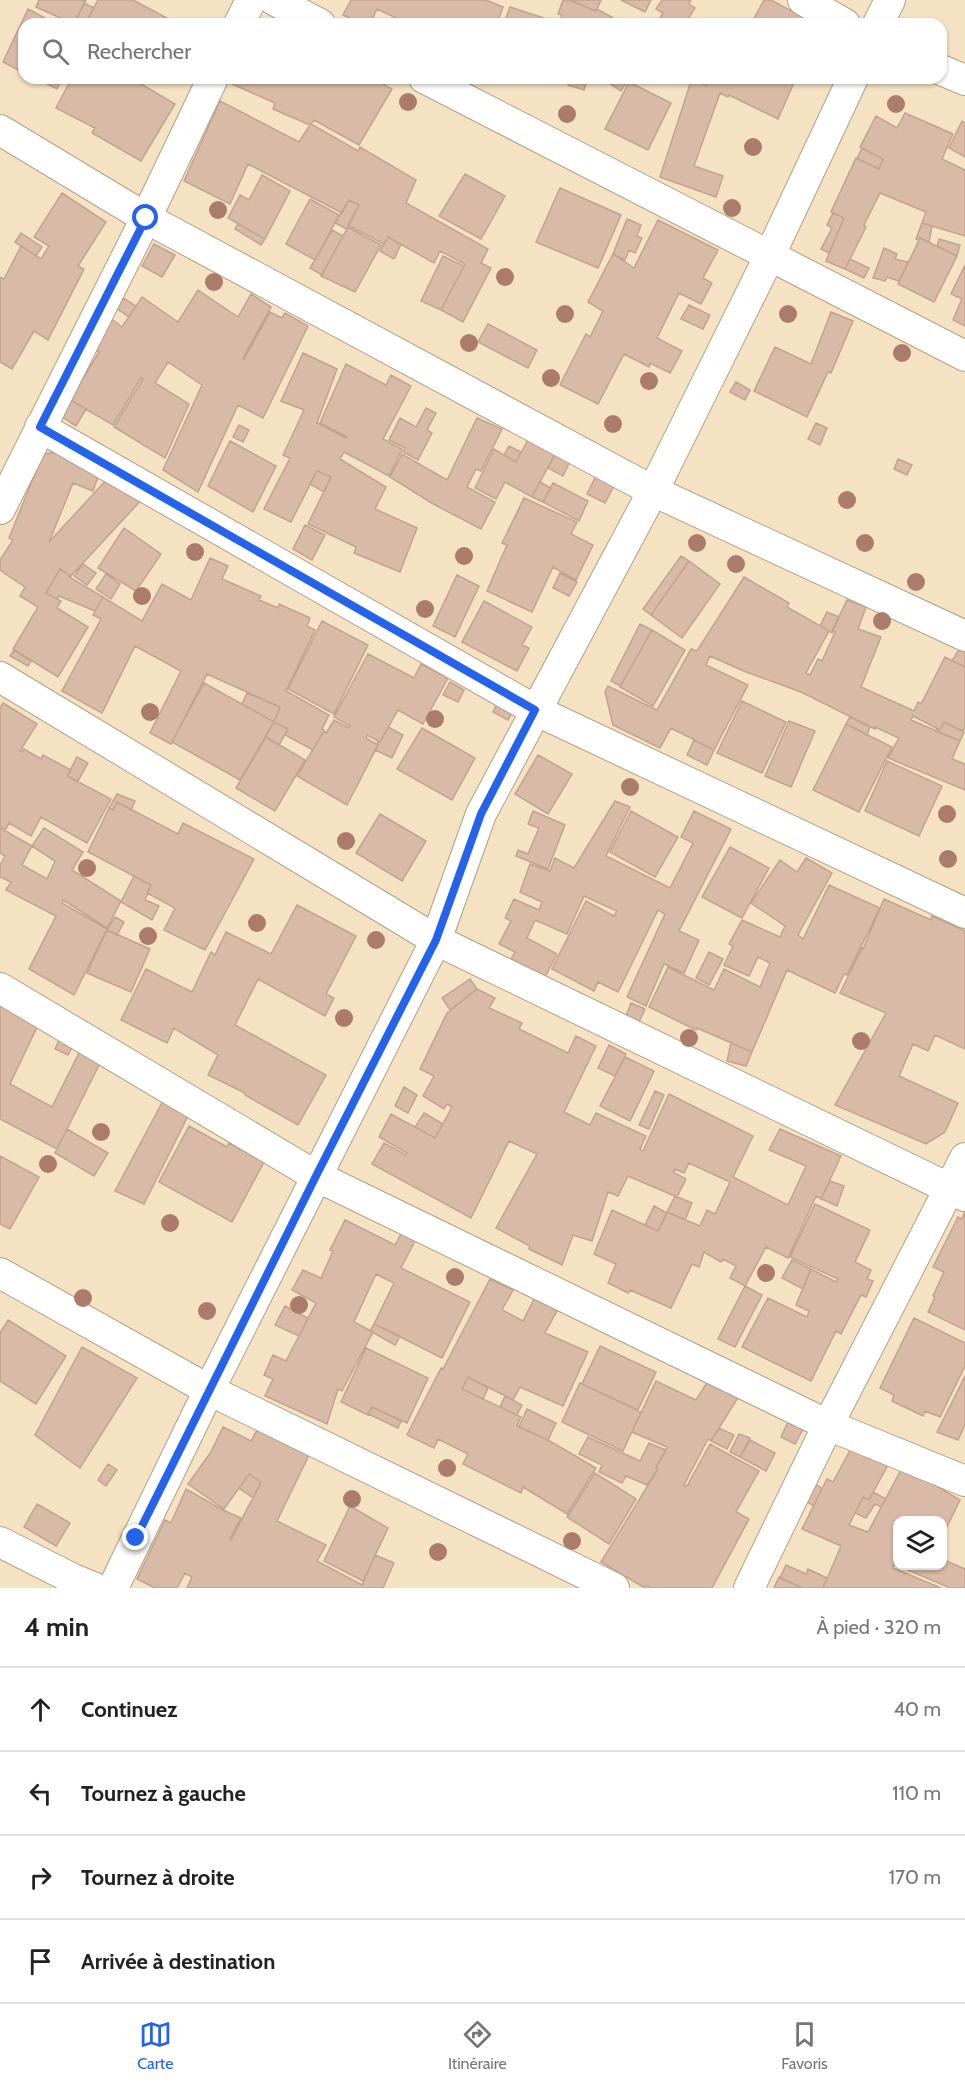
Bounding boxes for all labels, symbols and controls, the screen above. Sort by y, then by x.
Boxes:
search box [18,18,947,84]
icon: search [39,35,72,68]
text: Rechercher [87,38,191,65]
route start [132,204,158,230]
map controls [893,1516,947,1570]
button: layers [893,1516,947,1570]
route end [122,1524,148,1550]
text: 4 min [24,1611,89,1643]
text: À pied · 320 m [816,1615,941,1639]
icon: ahead [24,1693,57,1726]
text: Continuez [81,1696,178,1723]
text: 40 m [893,1697,941,1721]
icon: left [24,1777,57,1810]
text: Tournez à gauche [81,1780,246,1807]
text: 110 m [892,1781,941,1805]
icon: right [24,1861,57,1894]
text: Tournez à droite [81,1864,235,1891]
text: 170 m [889,1865,941,1889]
icon: arrive [24,1945,57,1978]
text: Arrivée à destination [81,1948,275,1975]
tab: Carte [137,2018,173,2073]
tab: Itinéraire [448,2018,507,2073]
tab: Favoris [781,2018,828,2073]

